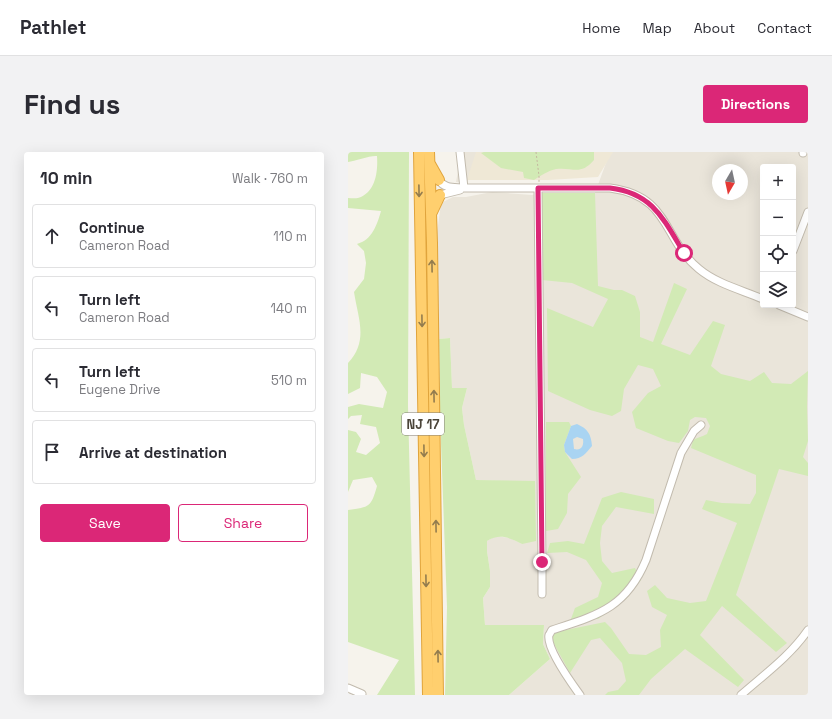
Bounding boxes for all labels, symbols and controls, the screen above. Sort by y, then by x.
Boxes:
text: Pathlet [20,15,86,40]
text: Home [582,19,620,37]
text: Map [642,19,672,37]
text: About [694,19,735,37]
text: Contact [757,19,812,37]
button: Directions [703,85,808,123]
text: Find us [24,86,121,122]
north arrow [712,164,748,200]
map controls [760,164,796,308]
button: + [760,164,796,200]
text: 10 min [40,167,93,189]
text: Walk · 760 m [232,170,308,187]
one-way arrow [415,184,423,197]
button: − [760,200,796,236]
text: Continue [79,218,145,237]
icon: ahead [41,225,63,247]
text: 110 m [273,228,307,245]
button: locate [760,236,796,272]
text: Cameron Road [79,237,170,254]
route start [675,244,693,262]
one-way arrow [429,260,436,273]
button: layers [760,272,796,308]
text: Turn left [79,290,141,309]
icon: left [41,297,63,319]
text: 140 m [271,300,307,317]
text: Cameron Road [79,309,170,326]
one-way arrow [418,314,425,327]
text: Turn left [79,362,141,381]
icon: left [41,369,63,391]
text: 510 m [271,372,307,389]
text: Eugene Drive [79,381,160,398]
one-way arrow [430,390,438,403]
road number: NJ 17 [402,413,444,435]
icon: arrive [41,441,63,463]
text: Arrive at destination [79,443,227,462]
one-way arrow [420,444,428,457]
button: Save [40,504,170,542]
button: Share [178,504,308,542]
one-way arrow [432,520,440,533]
route end [533,553,551,571]
one-way arrow [422,574,430,587]
one-way arrow [434,650,442,663]

